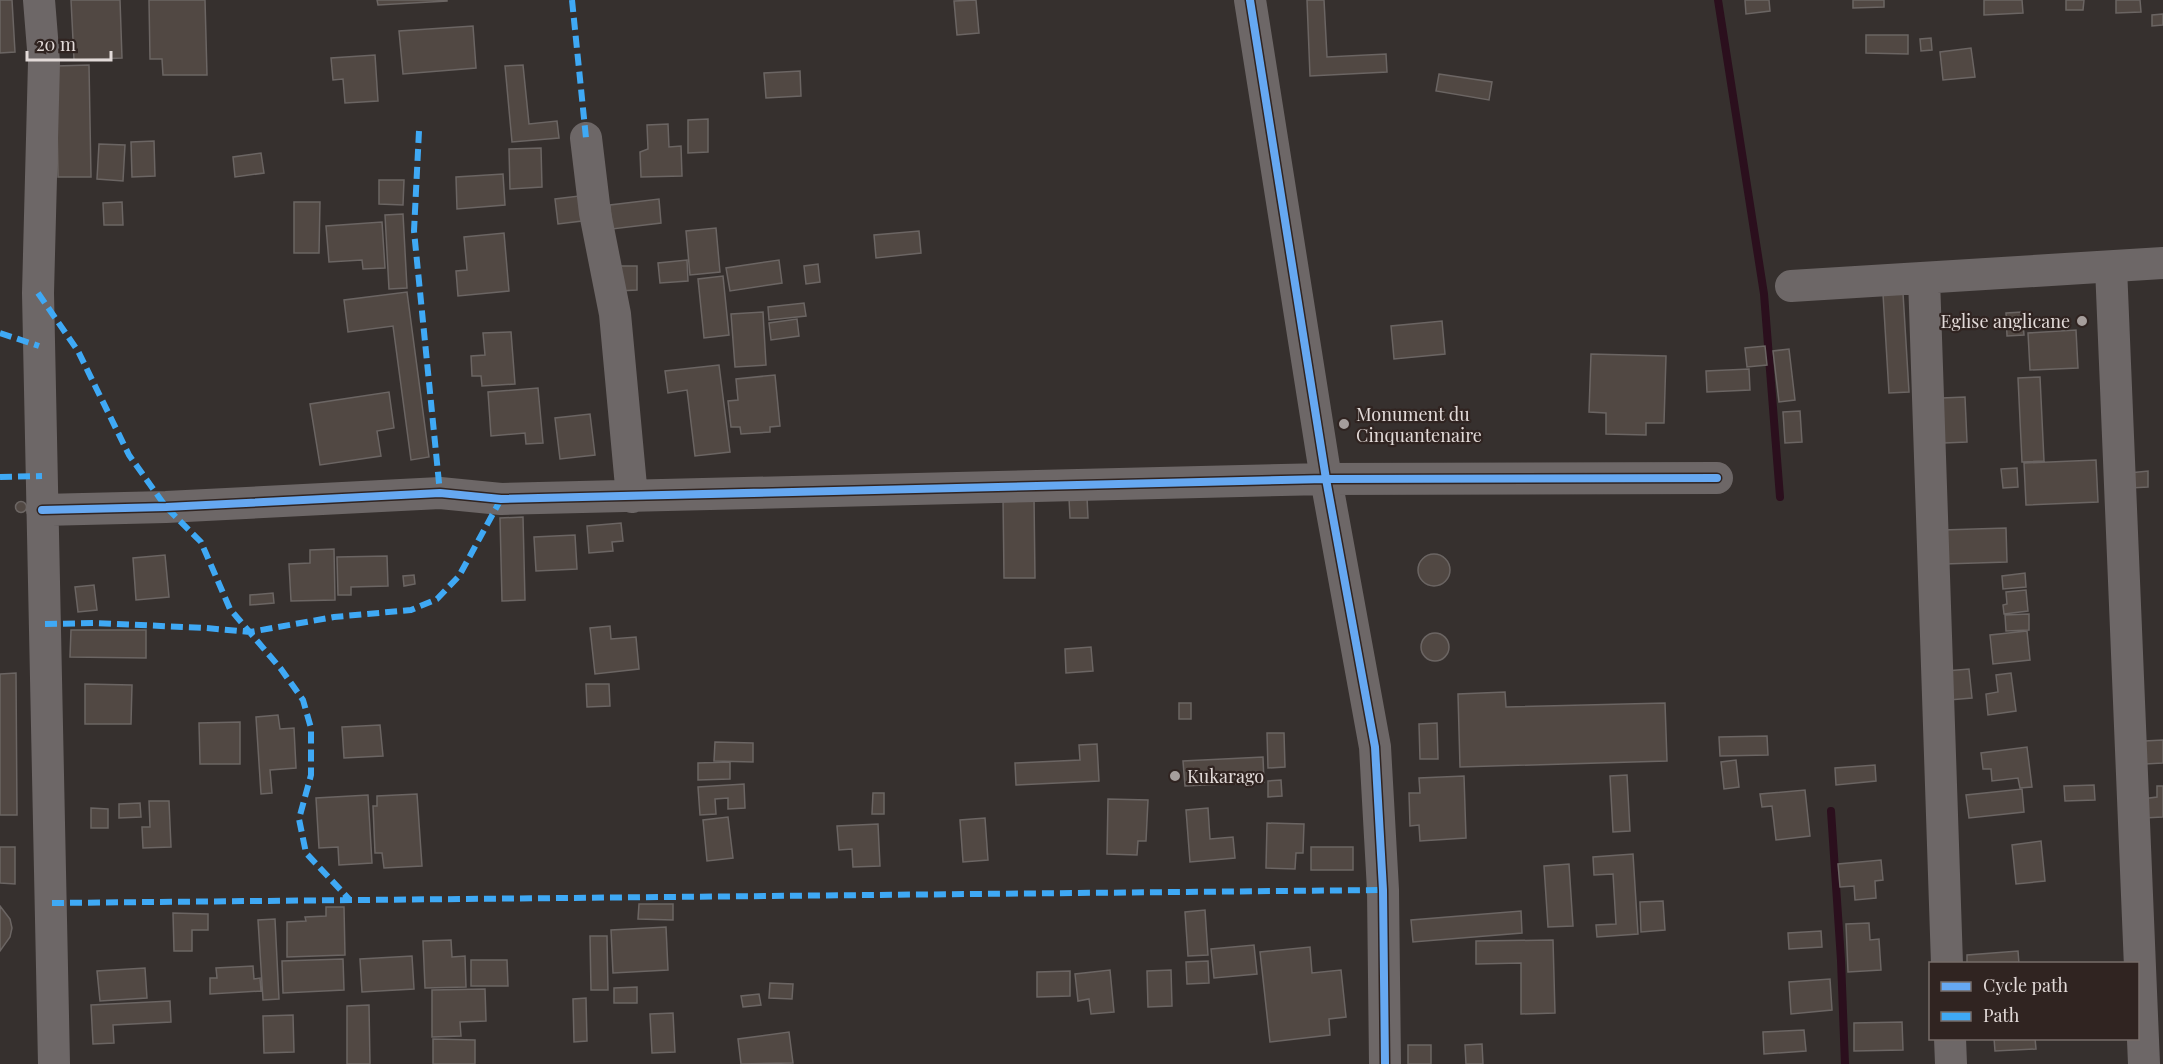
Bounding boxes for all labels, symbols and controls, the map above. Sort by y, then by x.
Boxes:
scale bar [27,24,111,62]
text: 20 m [36,32,76,56]
place label: Eglise anglicane [1940,309,2070,333]
marker: Eglise anglicane [2075,314,2089,328]
place label: Monument du Cinquantenaire [1356,402,1482,447]
marker: Monument du Cinquantenaire [1337,417,1351,431]
place label: Kukarago [1187,764,1264,788]
marker: Kukarago [1168,769,1182,783]
legend [1929,962,2139,1040]
text: Cycle path [1983,973,2068,997]
text: Path [1983,1003,2020,1027]

